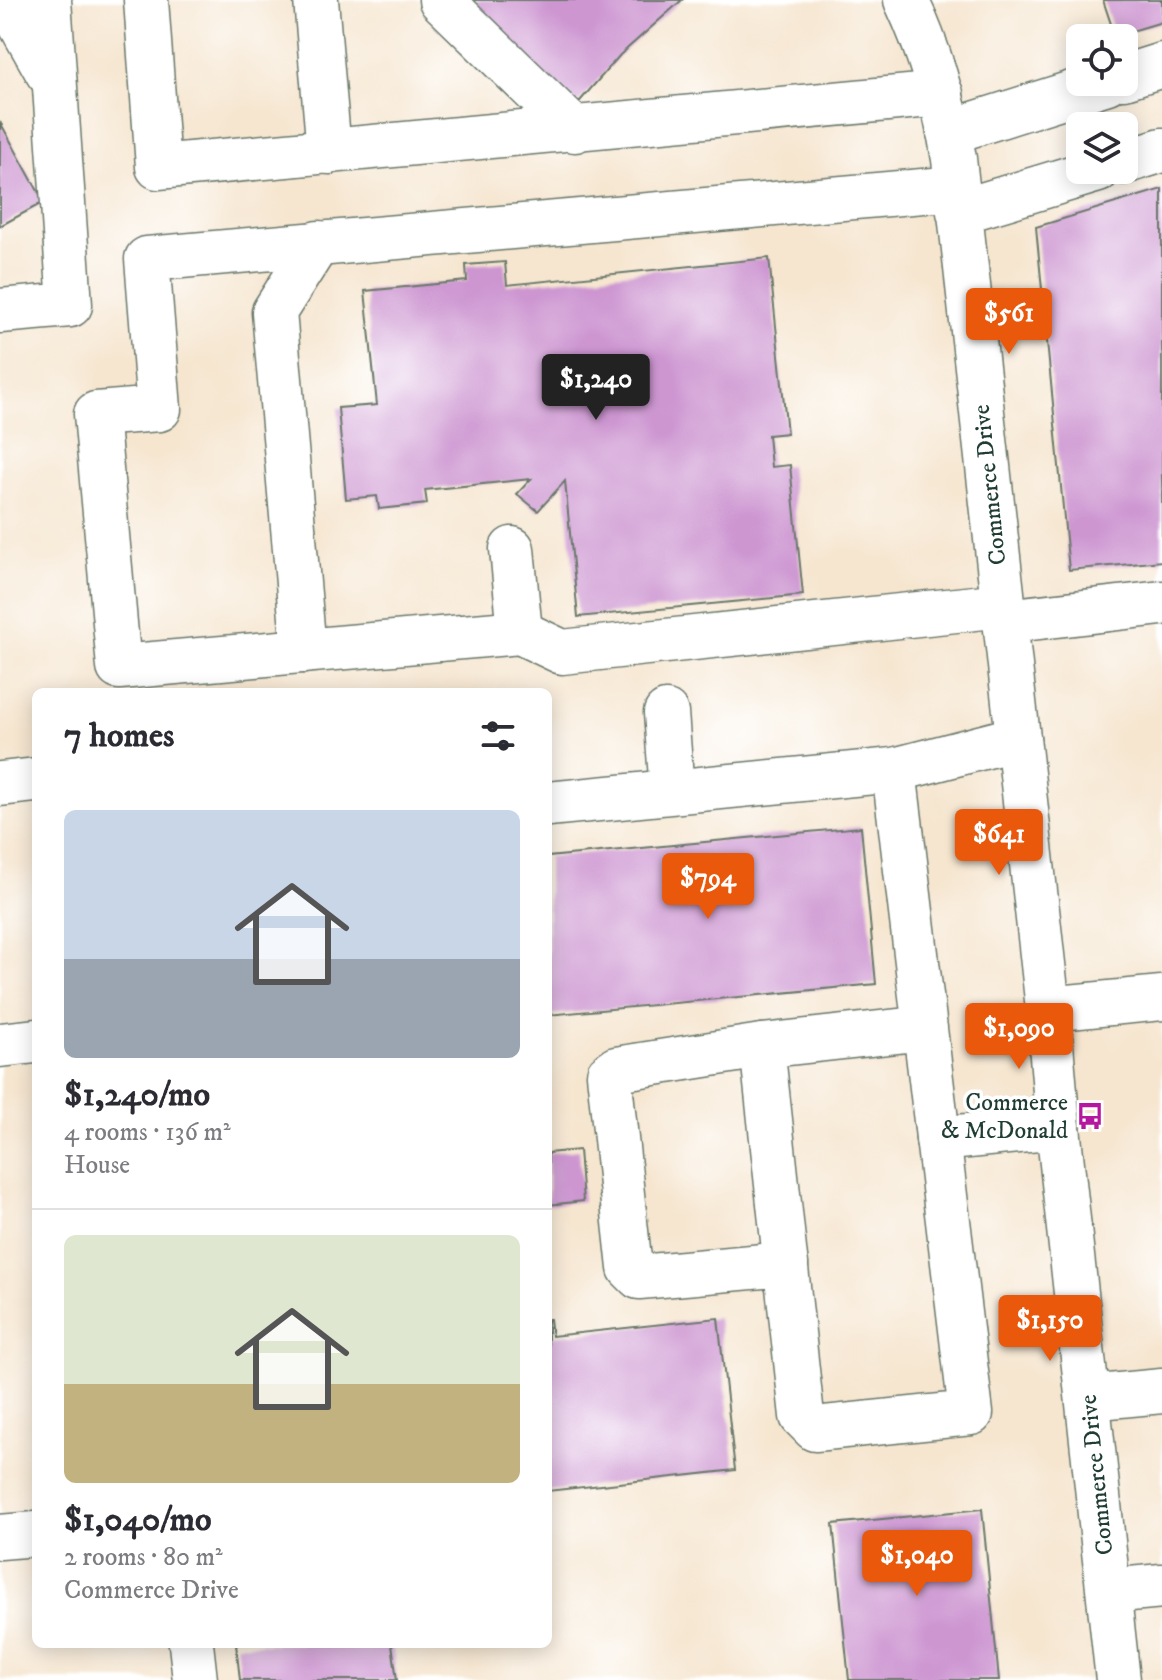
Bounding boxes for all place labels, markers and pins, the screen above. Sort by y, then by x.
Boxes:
pin: $561 [962,288,1056,356]
pin: $1,240 [531,354,661,422]
pin: $641 [952,809,1046,877]
pin: $794 [661,853,755,921]
pin: $1,090 [954,1003,1084,1071]
place label: Commerce & McDonald [941,1088,1068,1146]
bus stop icon: Commerce & McDonald [1075,1101,1105,1131]
pin: $1,150 [985,1295,1115,1363]
pin: $1,040 [852,1530,982,1598]

